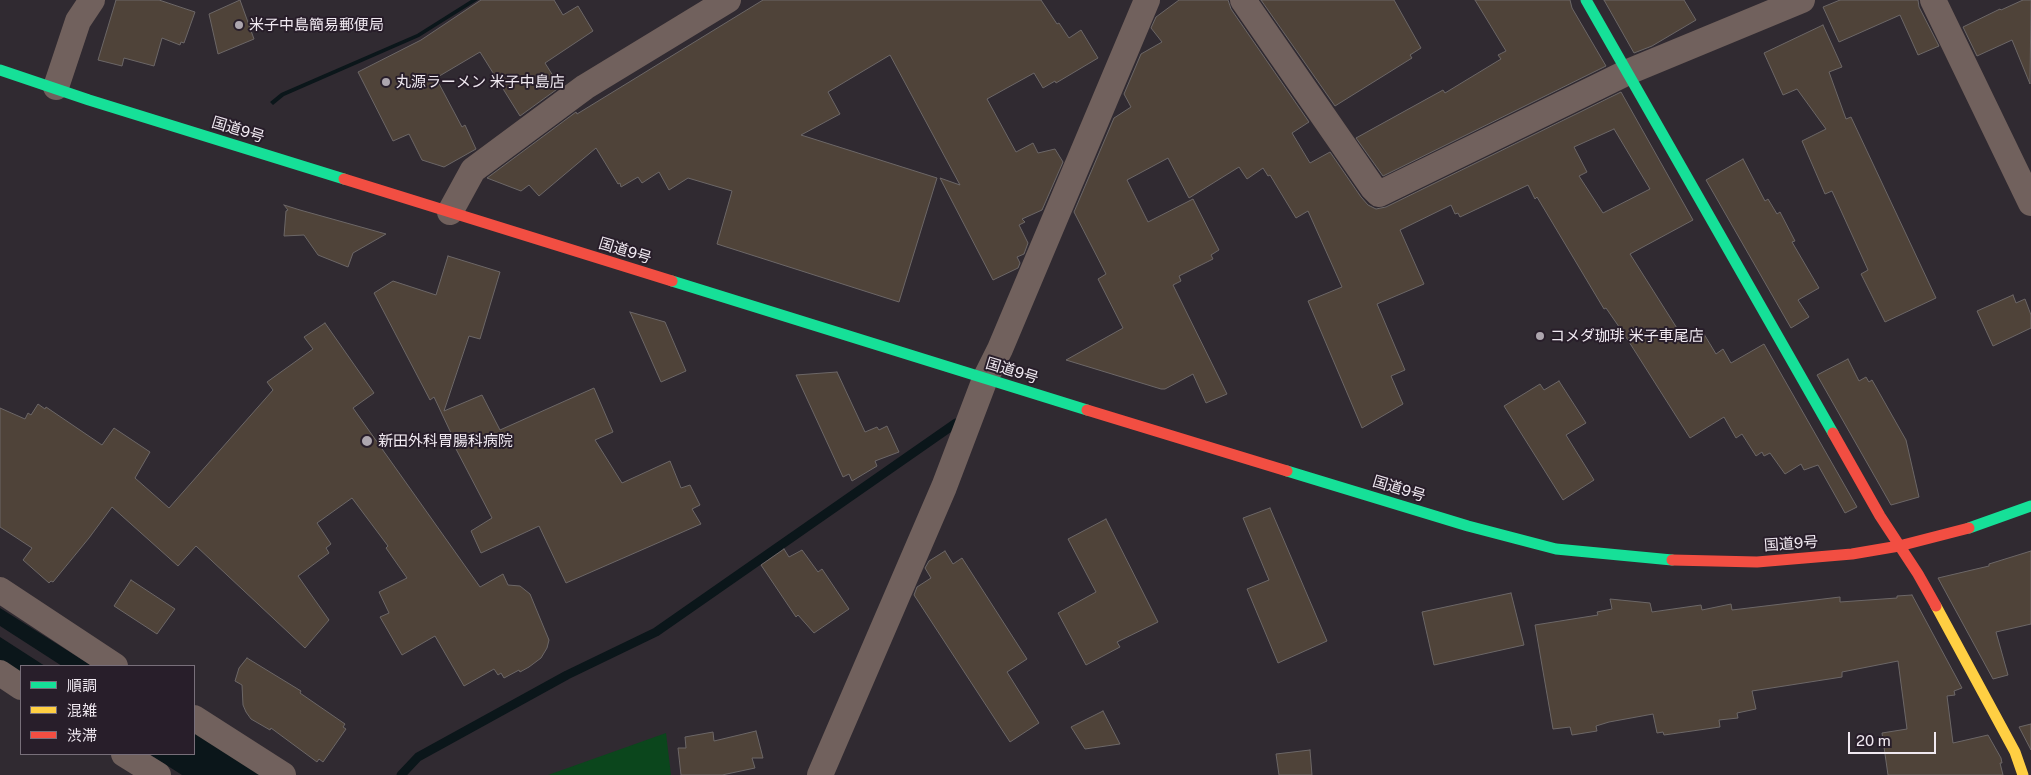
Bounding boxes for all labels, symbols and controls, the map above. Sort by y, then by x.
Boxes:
place label: 米子中島簡易郵便局 [249,16,384,34]
marker: 米子中島簡易郵便局 [233,19,245,31]
place label: 丸源ラーメン 米子中島店 [396,73,565,91]
marker: 丸源ラーメン 米子中島店 [380,76,392,88]
street label: 国道9号 [209,113,267,147]
street label: 国道9号 [596,234,654,268]
place label: コメダ珈琲 米子車尾店 [1550,327,1704,345]
marker: コメダ珈琲 米子車尾店 [1534,330,1546,342]
street label: 国道9号 [983,354,1041,388]
place label: 新田外科胃腸科病院 [378,432,513,450]
marker: 新田外科胃腸科病院 [360,434,374,448]
street label: 国道9号 [1370,472,1428,506]
street label: 国道9号 [1763,533,1819,555]
legend [20,665,195,755]
text: 順調 [67,677,97,694]
text: 混雑 [67,702,97,719]
scale bar [1851,722,1938,754]
text: 渋滞 [67,727,97,744]
text: 20 m [1856,732,1891,749]

